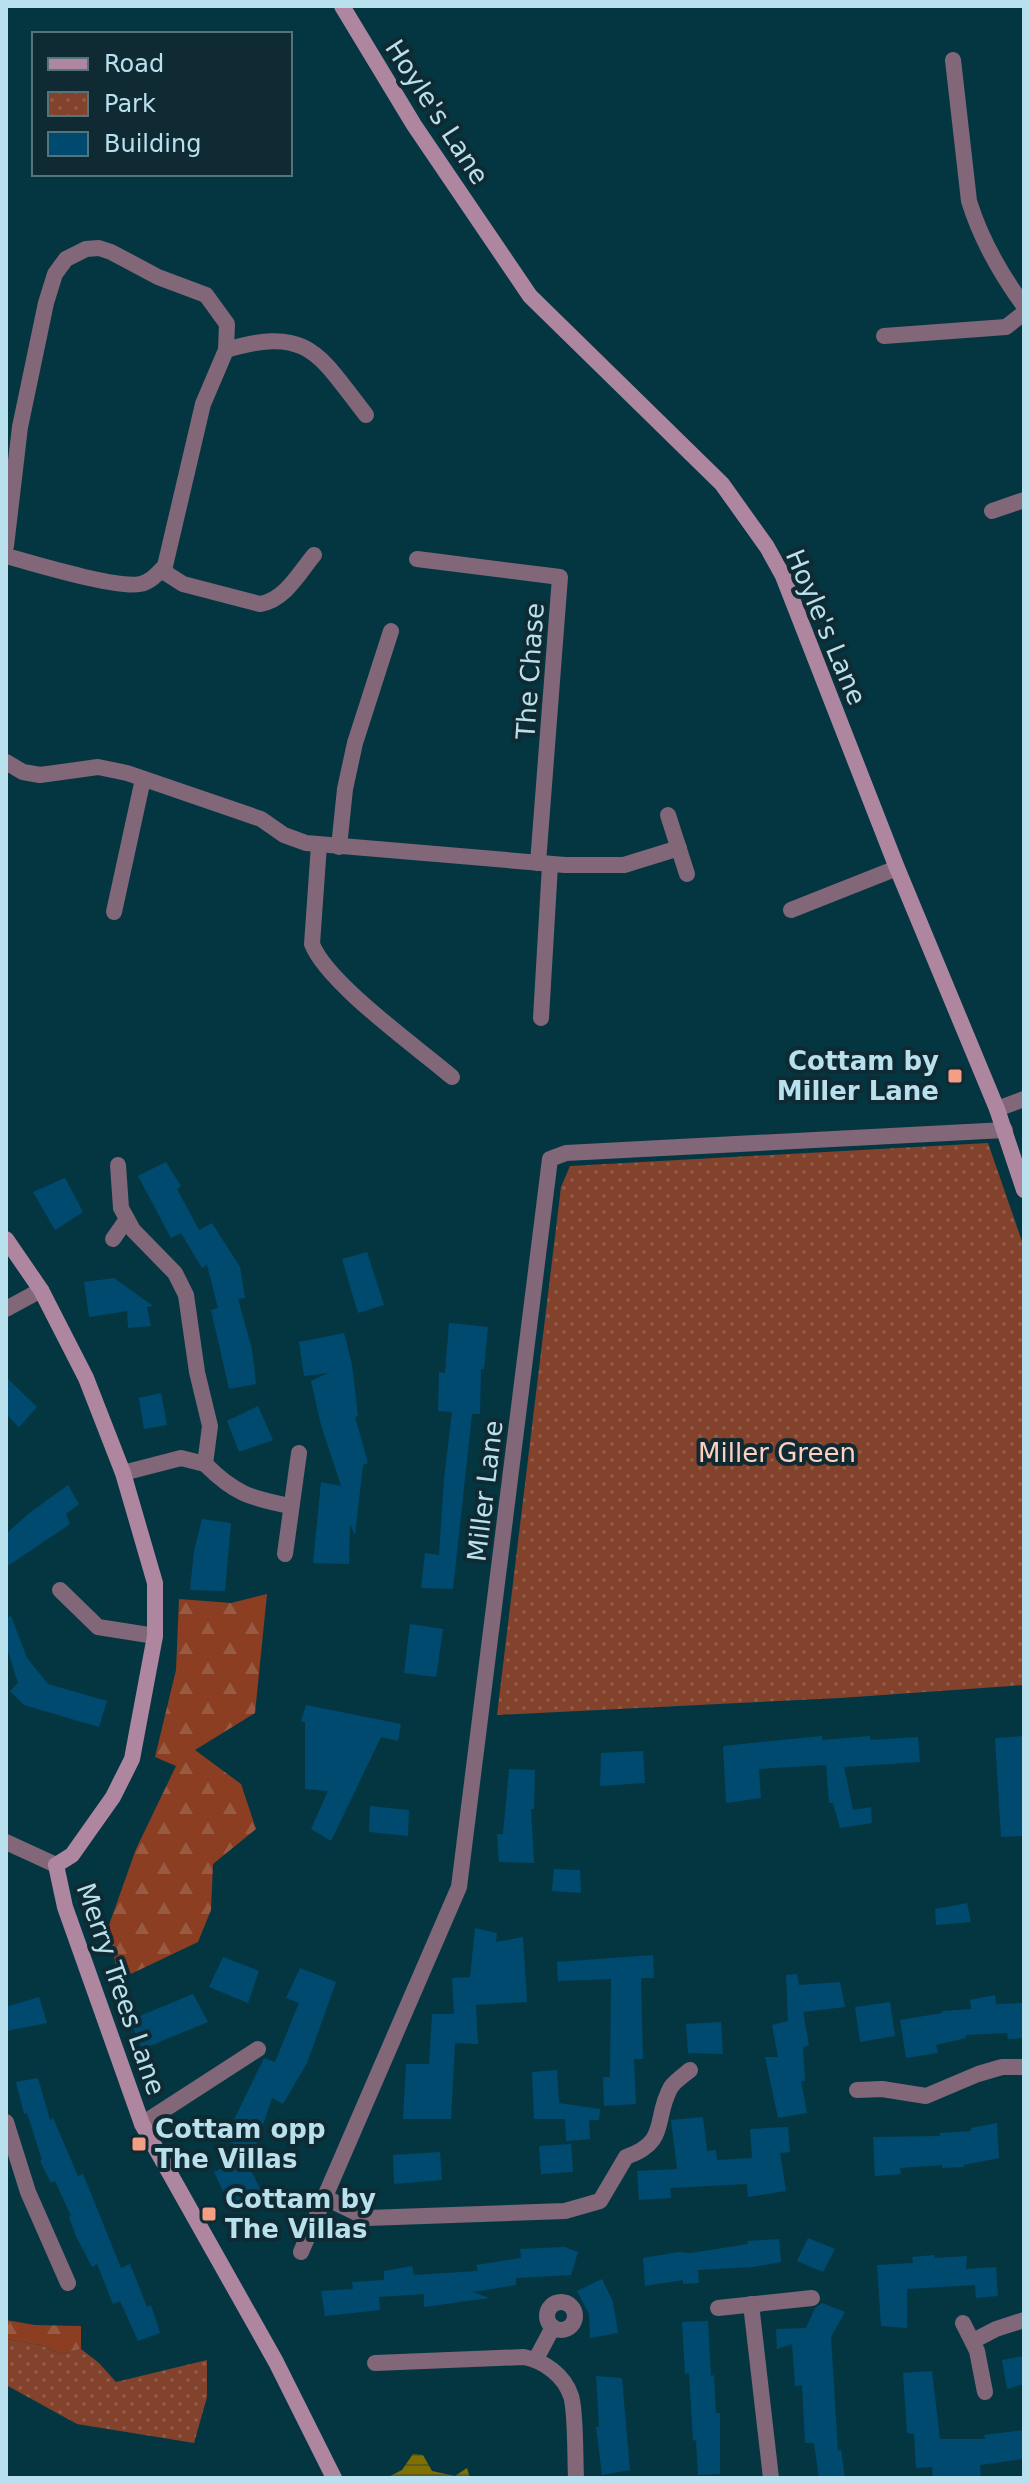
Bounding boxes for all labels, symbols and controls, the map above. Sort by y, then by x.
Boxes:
legend [32,32,292,176]
street label: Hoyle's Lane [379,34,495,190]
text: Road [104,50,164,78]
text: Park [104,90,156,118]
text: Building [104,130,201,158]
street label: Hoyle's Lane [780,545,872,709]
street label: The Chase [510,602,550,741]
place label: Cottam by Miller Lane [777,1046,939,1106]
marker: Cottam by Miller Lane [946,1067,964,1085]
street label: Miller Lane [461,1419,509,1563]
park label: Miller Green [698,1438,856,1468]
street label: Merry Trees Lane [71,1879,171,2099]
place label: Cottam opp The Villas [155,2114,326,2174]
marker: Cottam opp The Villas [130,2135,148,2153]
place label: Cottam by The Villas [225,2184,376,2244]
marker: Cottam by The Villas [200,2205,218,2223]

